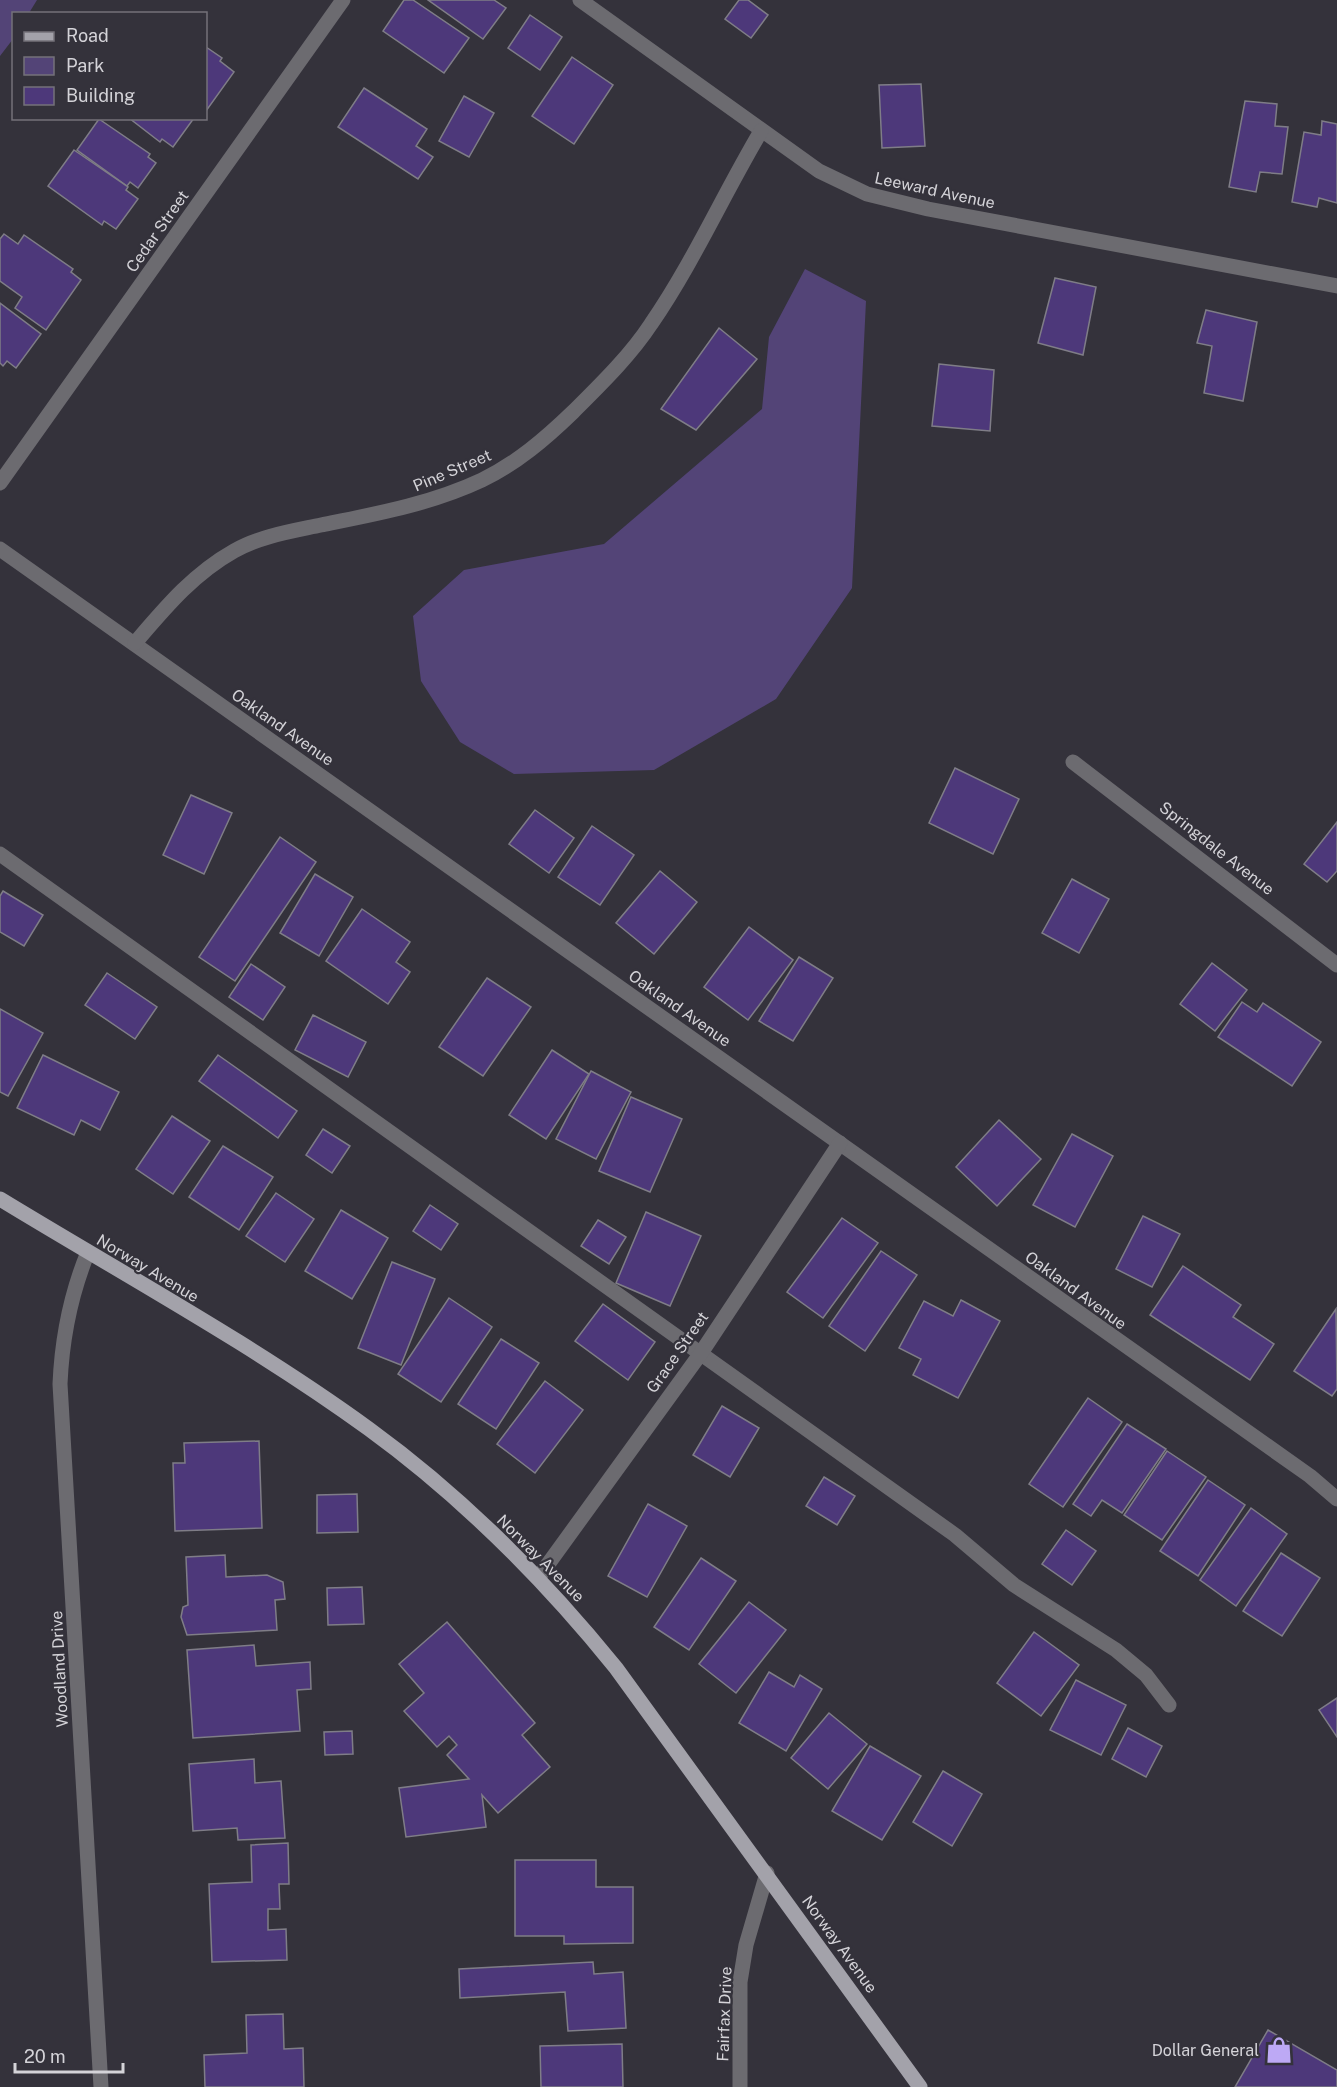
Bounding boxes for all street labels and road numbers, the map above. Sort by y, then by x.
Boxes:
street label: Leeward Avenue [873,168,997,213]
street label: Cedar Street [122,187,193,276]
street label: Pine Street [410,445,494,495]
street label: Oakland Avenue [228,685,338,770]
street label: Springdale Avenue [1156,798,1278,899]
street label: Oakland Avenue [625,966,735,1051]
street label: Norway Avenue [93,1230,202,1306]
street label: Oakland Avenue [1021,1247,1130,1334]
street label: Grace Street [642,1308,712,1397]
street label: Norway Avenue [493,1511,588,1606]
street label: Woodland Drive [47,1610,72,1728]
street label: Norway Avenue [798,1892,881,1997]
street label: Fairfax Drive [713,1966,736,2062]

